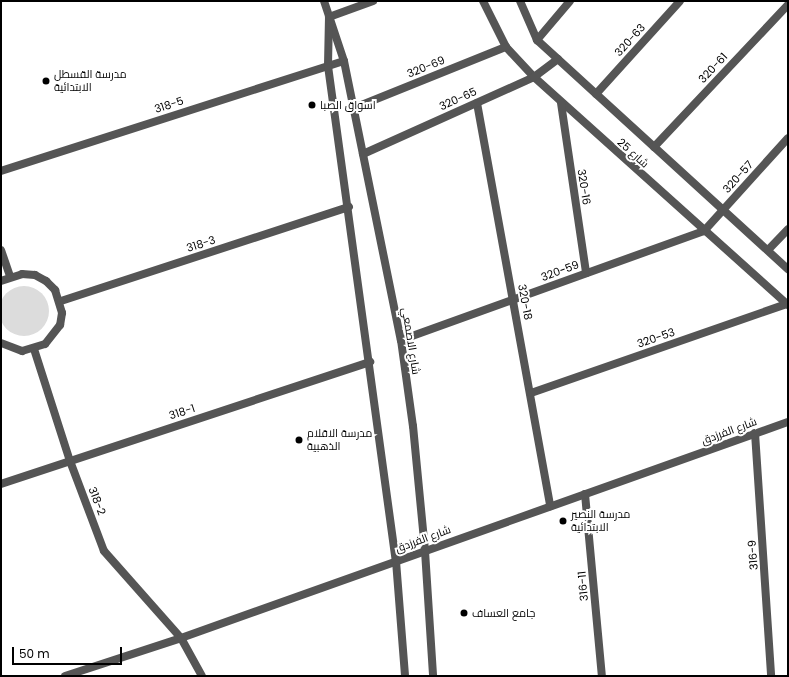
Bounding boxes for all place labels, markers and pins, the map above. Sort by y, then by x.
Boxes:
place label: مدرسة القسطل الابتدائية [54,68,127,94]
marker: مدرسة القسطل الابتدائية [41,76,51,86]
place label: اسواق الصبا [320,98,376,112]
marker: اسواق الصبا [307,100,317,110]
place label: مدرسة الاقلام الذهبية [307,427,372,453]
marker: مدرسة الاقلام الذهبية [294,435,304,445]
place label: مدرسة النصير الابتدائية [571,508,630,534]
marker: مدرسة النصير الابتدائية [558,516,568,526]
place label: جامع العساف [472,606,535,620]
marker: جامع العساف [459,608,469,618]

